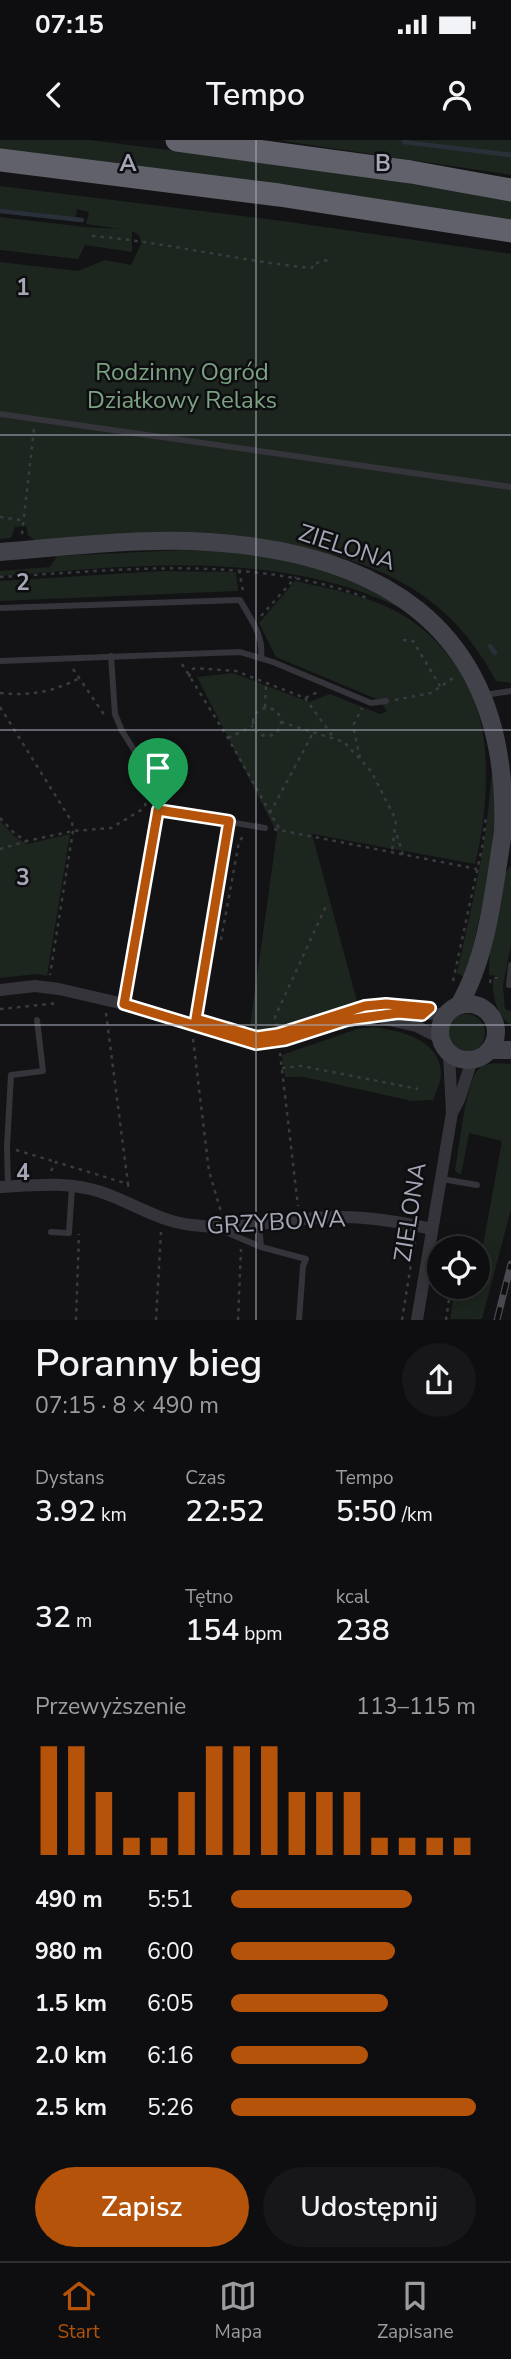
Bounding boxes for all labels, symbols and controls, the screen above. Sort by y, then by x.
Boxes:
text: 07:15 [35,7,104,42]
text: Tempo [206,73,305,116]
icon: back [35,76,73,114]
icon: person [438,76,476,114]
text: A [119,148,137,179]
text: B [375,148,391,179]
text: 1 [16,272,30,303]
park label: Rodzinny Ogród Działkowy Relaks [87,356,277,416]
street label: ZIELONA [294,516,400,578]
text: 2 [16,567,30,598]
pin [128,738,188,810]
icon: arrive [139,749,177,787]
text: 3 [16,862,30,893]
text: 4 [16,1157,30,1188]
street label: ZIELONA [386,1160,434,1264]
street label: GRZYBOWA [206,1202,347,1242]
map controls [427,1236,490,1299]
button: locate [427,1236,490,1299]
text: Poranny bieg [35,1338,262,1389]
button: share [402,1343,476,1417]
text: 07:15 · 8 × 490 m [35,1390,219,1421]
text: Dystans [35,1465,104,1491]
text: Czas [185,1465,226,1491]
text: Tempo [336,1465,394,1491]
text: 3.92 [35,1491,96,1532]
text: 22:52 [185,1491,264,1532]
text: 5:50 [336,1491,397,1532]
text: km [96,1502,127,1528]
text: /km [397,1502,433,1528]
text: Tętno [185,1584,233,1610]
text: kcal [336,1584,369,1610]
text: 32 [35,1597,71,1638]
text: m [71,1608,92,1634]
text: 154 [185,1610,239,1651]
text: 238 [336,1610,390,1651]
text: bpm [239,1621,283,1647]
text: Przewyższenie [35,1691,186,1722]
text: 113–115 m [356,1691,476,1722]
text: 490 m [35,1884,103,1915]
text: 5:51 [147,1884,194,1915]
text: 980 m [35,1936,103,1967]
text: 6:00 [147,1936,194,1967]
text: 1.5 km [35,1988,107,2019]
text: 6:05 [147,1988,194,2019]
text: 2.0 km [35,2040,107,2071]
text: 6:16 [147,2040,194,2071]
text: 2.5 km [35,2092,107,2123]
text: 5:26 [147,2092,194,2123]
button: Zapisz [35,2167,249,2247]
button: Udostępnij [263,2167,476,2247]
tab: Start [57,2277,100,2345]
tab: Mapa [215,2277,262,2345]
tab: Zapisane [377,2277,454,2345]

